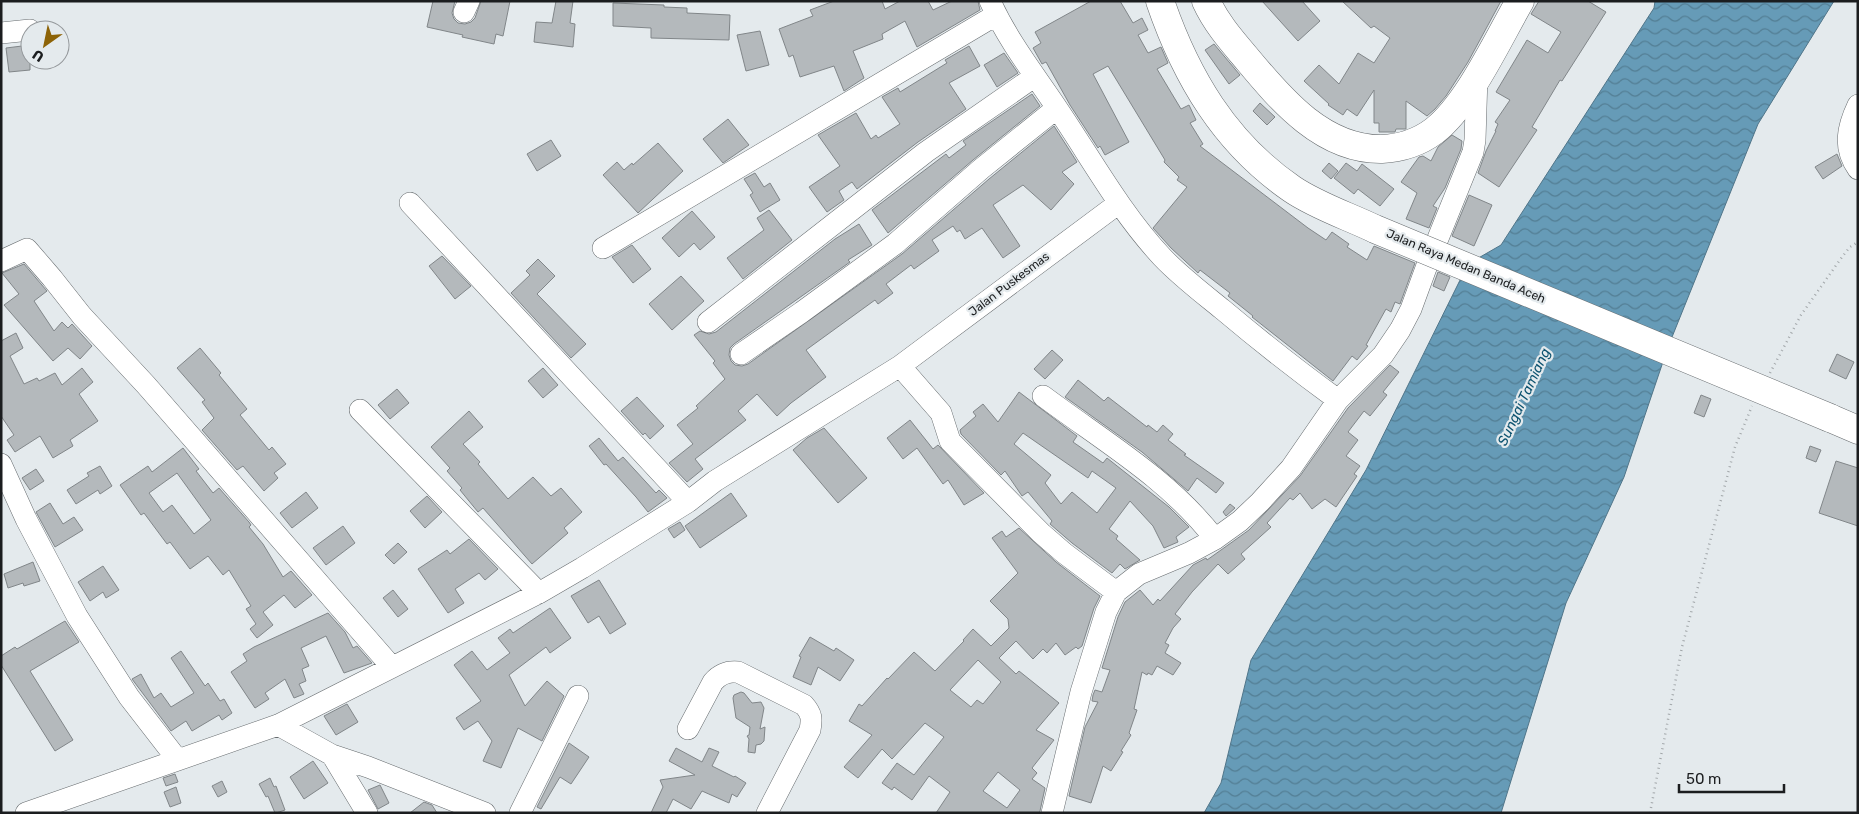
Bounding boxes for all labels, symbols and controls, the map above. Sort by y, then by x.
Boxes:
north arrow [20,20,70,70]
text: U [29,46,47,65]
street label: Jalan Raya Medan Banda Aceh [1384,226,1548,306]
street label: Jalan Puskesmas [966,249,1052,319]
water label: Sungai Tamiang [1494,345,1554,449]
scale bar [1679,762,1784,794]
text: 50 m [1686,770,1721,788]

